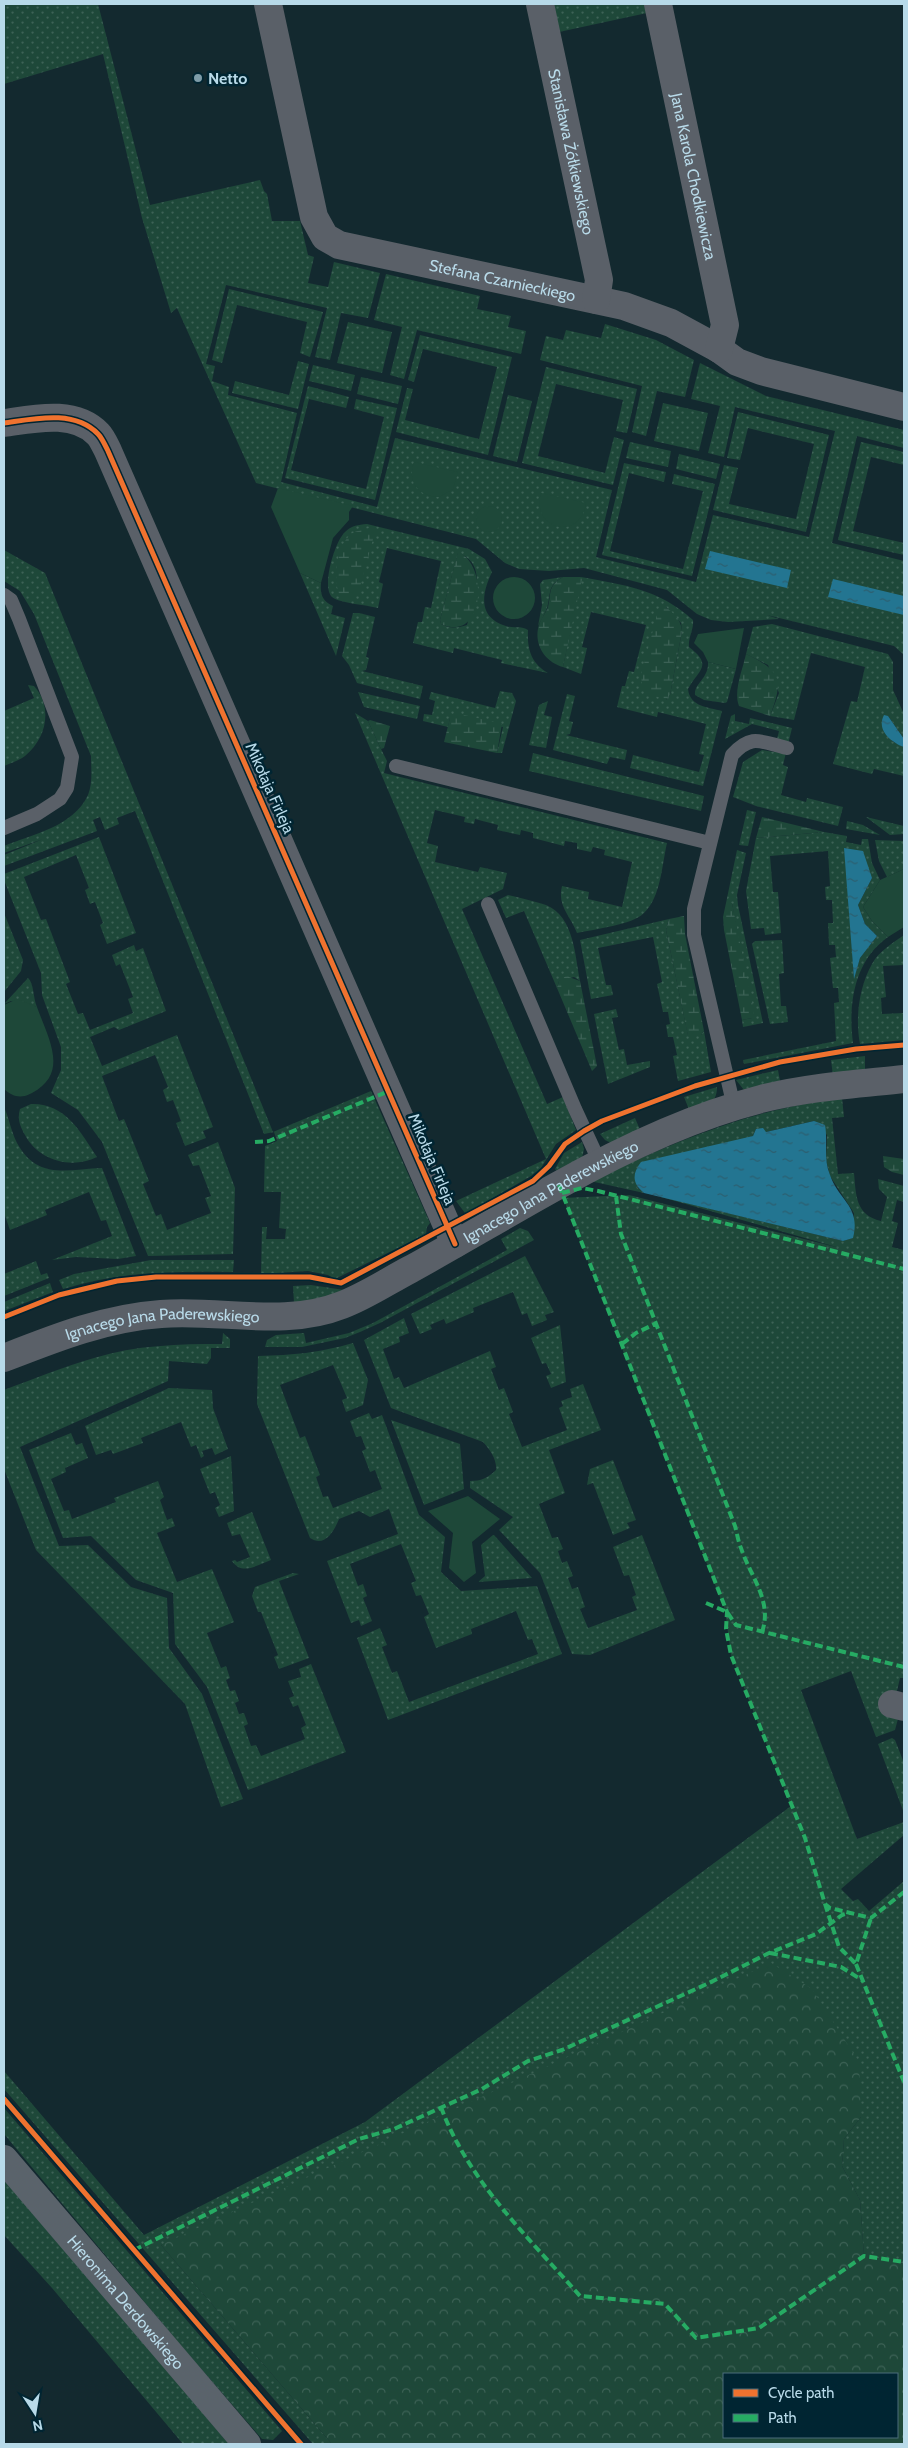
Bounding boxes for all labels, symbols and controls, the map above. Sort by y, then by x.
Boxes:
street label: Stanisława Żółkiewskiego [545,67,599,237]
place label: Netto [208,69,247,88]
marker: Netto [192,72,204,84]
street label: Jana Karola Chodkiewicza [667,90,721,262]
street label: Stefana Czarnieckiego [427,255,578,305]
street label: Mikołaja Firleja [241,740,299,837]
street label: Mikołaja Firleja [404,1110,460,1208]
street label: Ignacego Jana Paderewskiego [460,1136,641,1247]
street label: Ignacego Jana Paderewskiego [62,1304,260,1344]
street label: Hieronima Derdowskiego [64,2231,189,2373]
legend [723,2373,898,2438]
text: Cycle path [768,2384,834,2402]
north arrow [10,2388,60,2438]
text: Path [768,2409,797,2427]
text: N [31,2416,44,2436]

